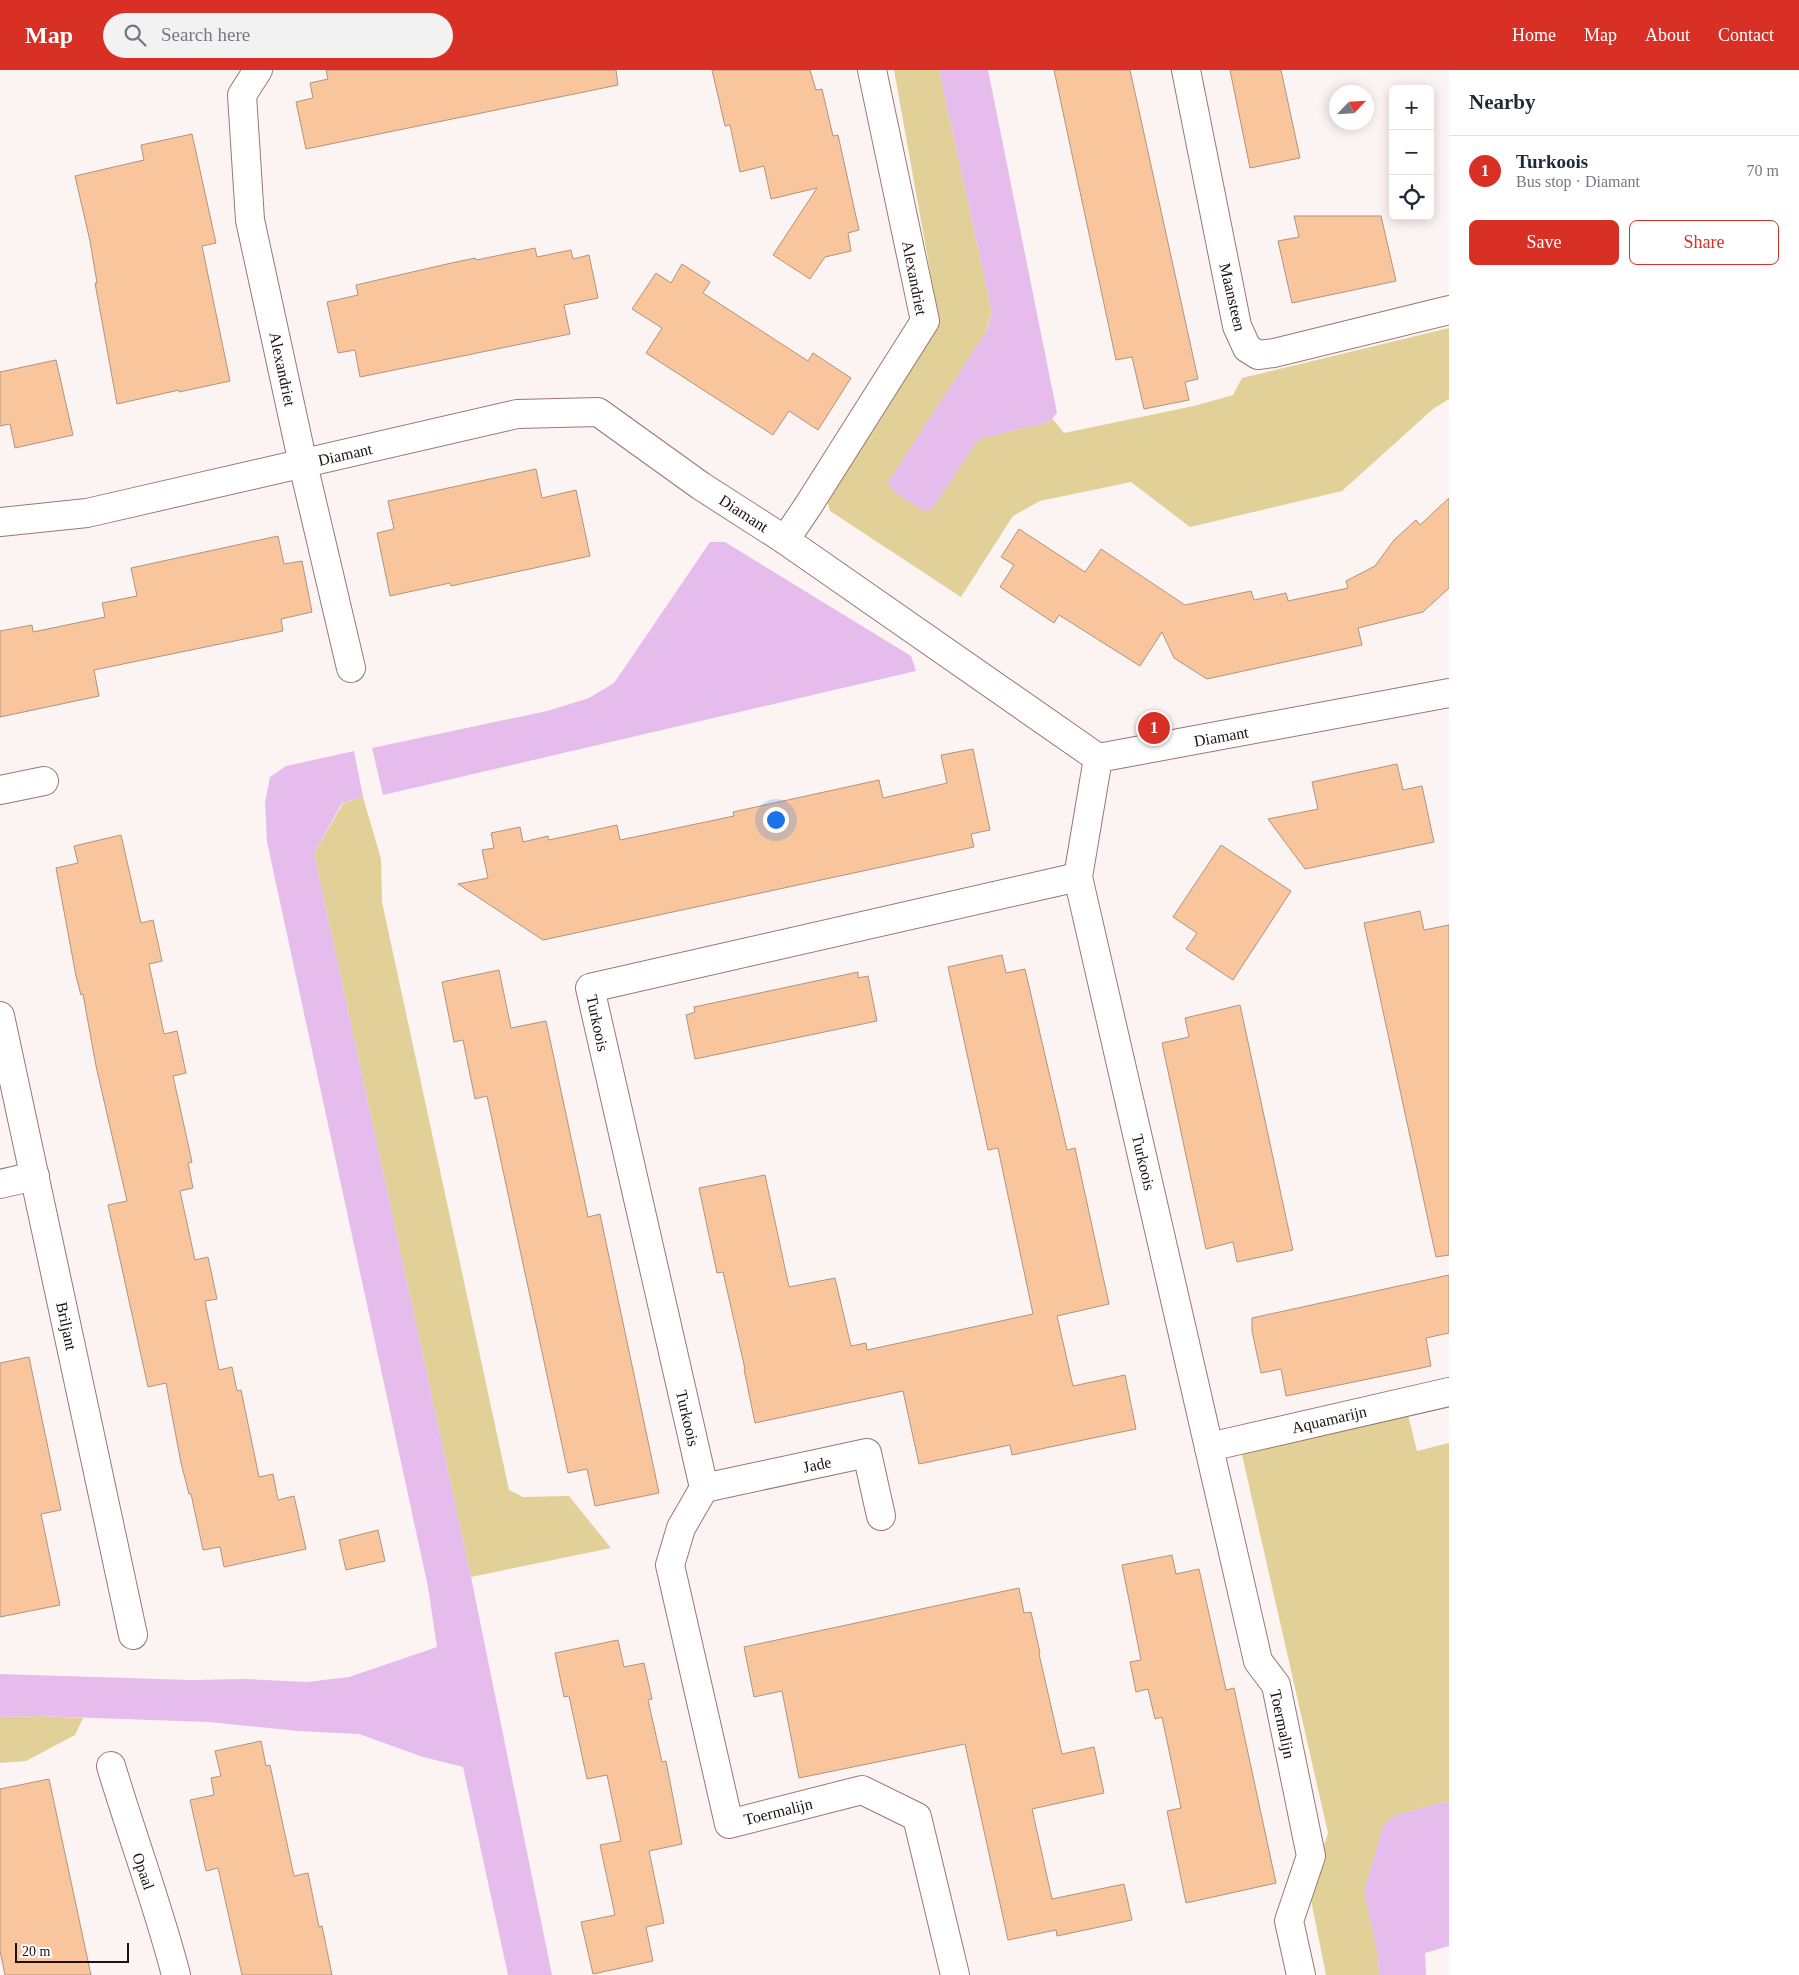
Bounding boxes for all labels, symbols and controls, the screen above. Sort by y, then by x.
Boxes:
search box [103,13,453,58]
icon: search [121,21,149,49]
text: Map [25,22,73,48]
text: Search here [161,24,250,45]
text: Home [1512,25,1556,45]
text: Map [1584,25,1617,45]
text: About [1645,25,1690,45]
text: Contact [1718,25,1774,45]
north arrow [1329,85,1374,130]
map controls [1389,85,1434,220]
button: + [1389,85,1434,130]
text: Nearby [1469,90,1536,114]
button: − [1389,130,1434,175]
text: Turkoois [1516,151,1588,172]
text: 1 [1481,162,1489,179]
text: 70 m [1747,162,1779,179]
text: Bus stop · Diamant [1516,173,1640,190]
button: locate [1389,175,1434,220]
button: Save [1469,220,1619,265]
button: Share [1629,220,1779,265]
street label: Alexandriet [899,239,930,317]
street label: Maansteen [1216,261,1249,333]
street label: Alexandriet [266,330,299,408]
street label: Diamant [316,440,374,469]
street label: Diamant [716,491,772,536]
pin: 1 [1138,709,1170,747]
street label: Diamant [1192,723,1250,750]
your location [763,807,789,833]
street label: Turkoois [583,993,612,1053]
street label: Turkoois [1129,1132,1158,1192]
street label: Briljant [52,1300,80,1353]
street label: Turkoois [673,1388,702,1448]
street label: Aquamarijn [1290,1403,1368,1437]
street label: Jade [801,1453,833,1476]
street label: Toermalijn [1266,1688,1298,1760]
street label: Toermalijn [742,1795,814,1829]
street label: Opaal [128,1850,158,1893]
scale bar [15,1940,129,1963]
text: 20 m [22,1944,50,1959]

